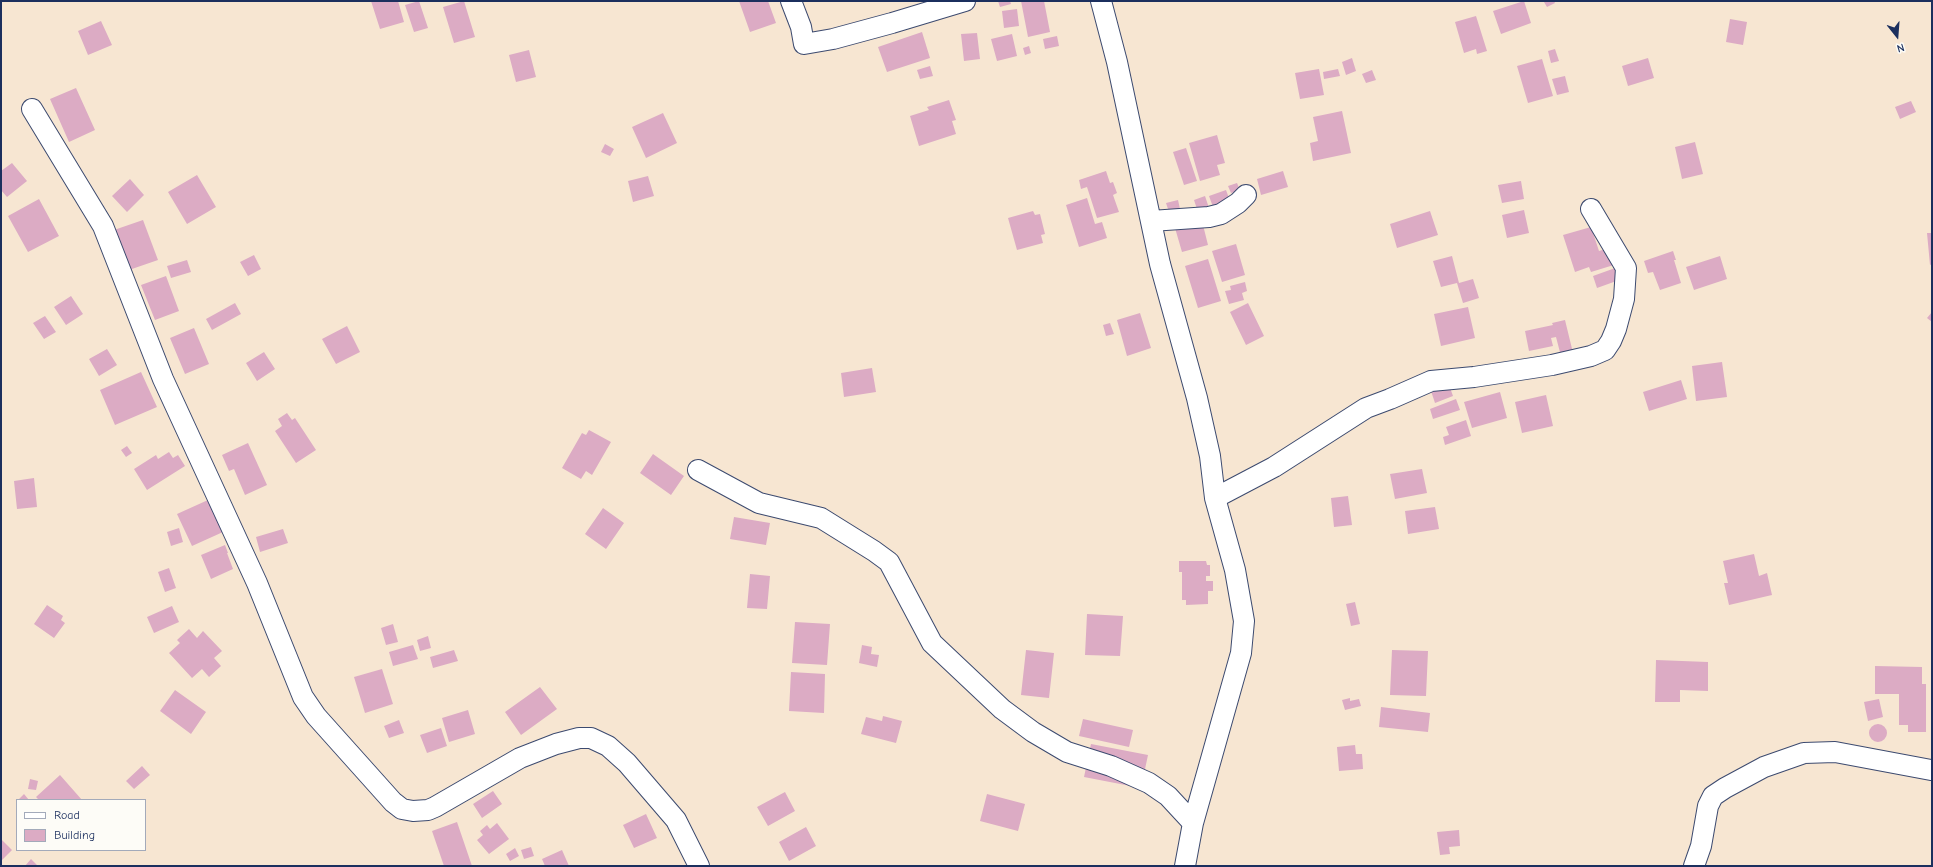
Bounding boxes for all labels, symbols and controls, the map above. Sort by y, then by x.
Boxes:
north arrow [1877,16,1917,56]
text: N [1895,41,1906,55]
legend [16,799,146,851]
text: Road [54,808,80,822]
text: Building [54,828,95,842]

